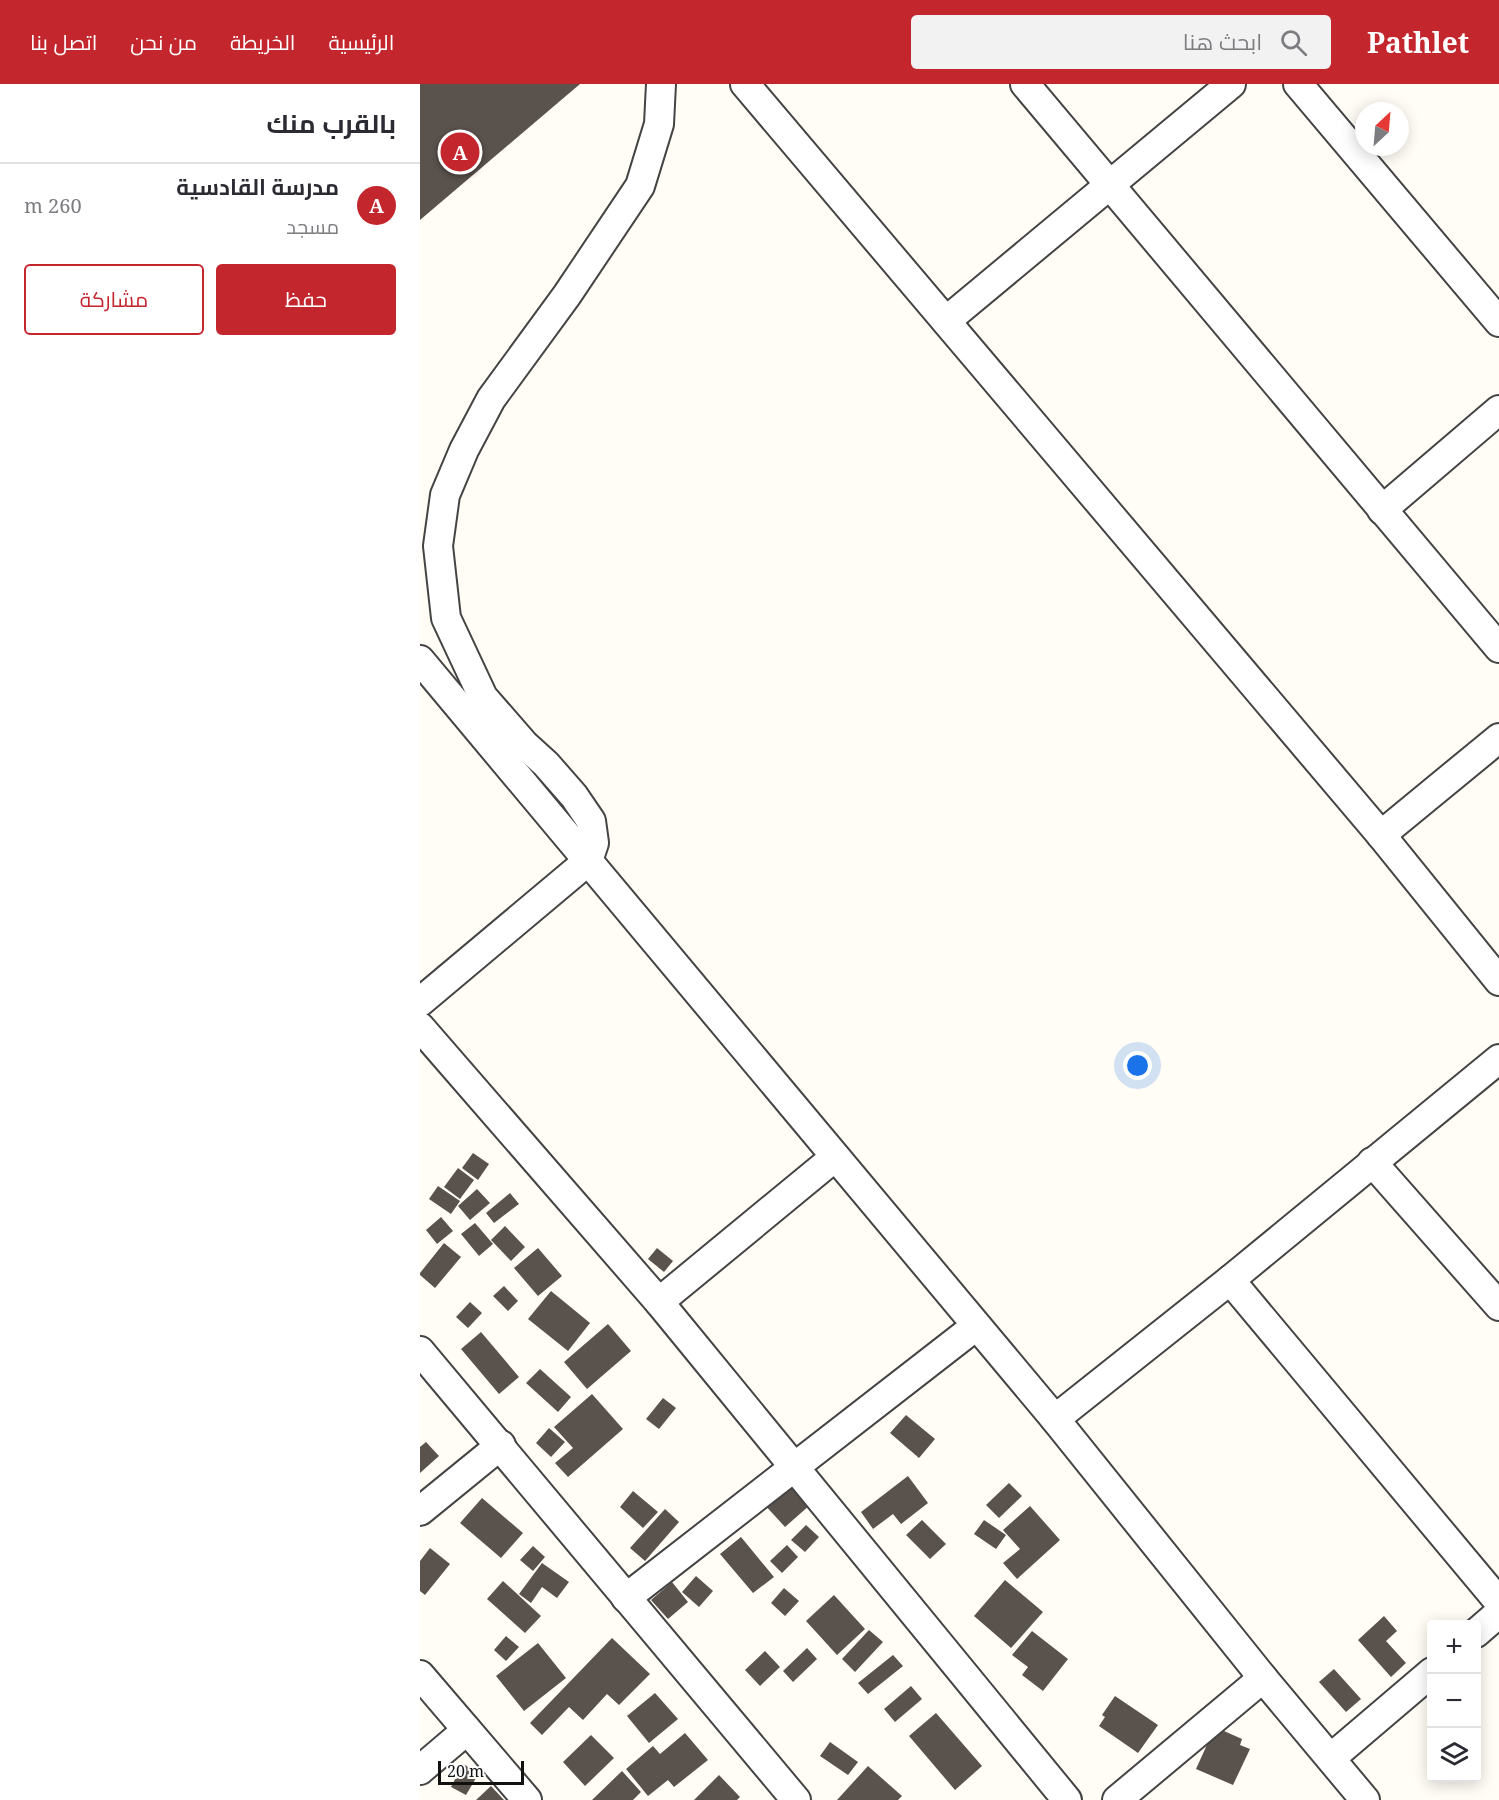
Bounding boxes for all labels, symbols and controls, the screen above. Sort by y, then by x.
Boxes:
search box [911,15,1331,69]
text: Pathlet [1367,23,1469,61]
text: ابحث هنا [1183,26,1262,56]
icon: search [1277,26,1310,59]
text: اتصل بنا [30,28,97,56]
text: من نحن [130,28,197,56]
text: الخريطة [230,28,295,56]
text: الرئيسية [328,28,394,56]
north arrow [1355,102,1409,156]
text: بالقرب منك [267,105,396,141]
pin: A [440,130,480,174]
text: مدرسة القادسية [176,171,339,201]
text: 260 m [24,192,82,219]
text: A [369,192,384,219]
text: مسجد [286,213,339,240]
button: مشاركة [24,264,204,335]
button: حفظ [216,264,396,335]
your location [1123,1051,1152,1080]
map controls [1427,1620,1481,1782]
button: + [1427,1620,1481,1674]
button: − [1427,1674,1481,1728]
button: layers [1427,1728,1481,1782]
scale bar [438,1758,524,1786]
text: 20 m [447,1760,484,1782]

